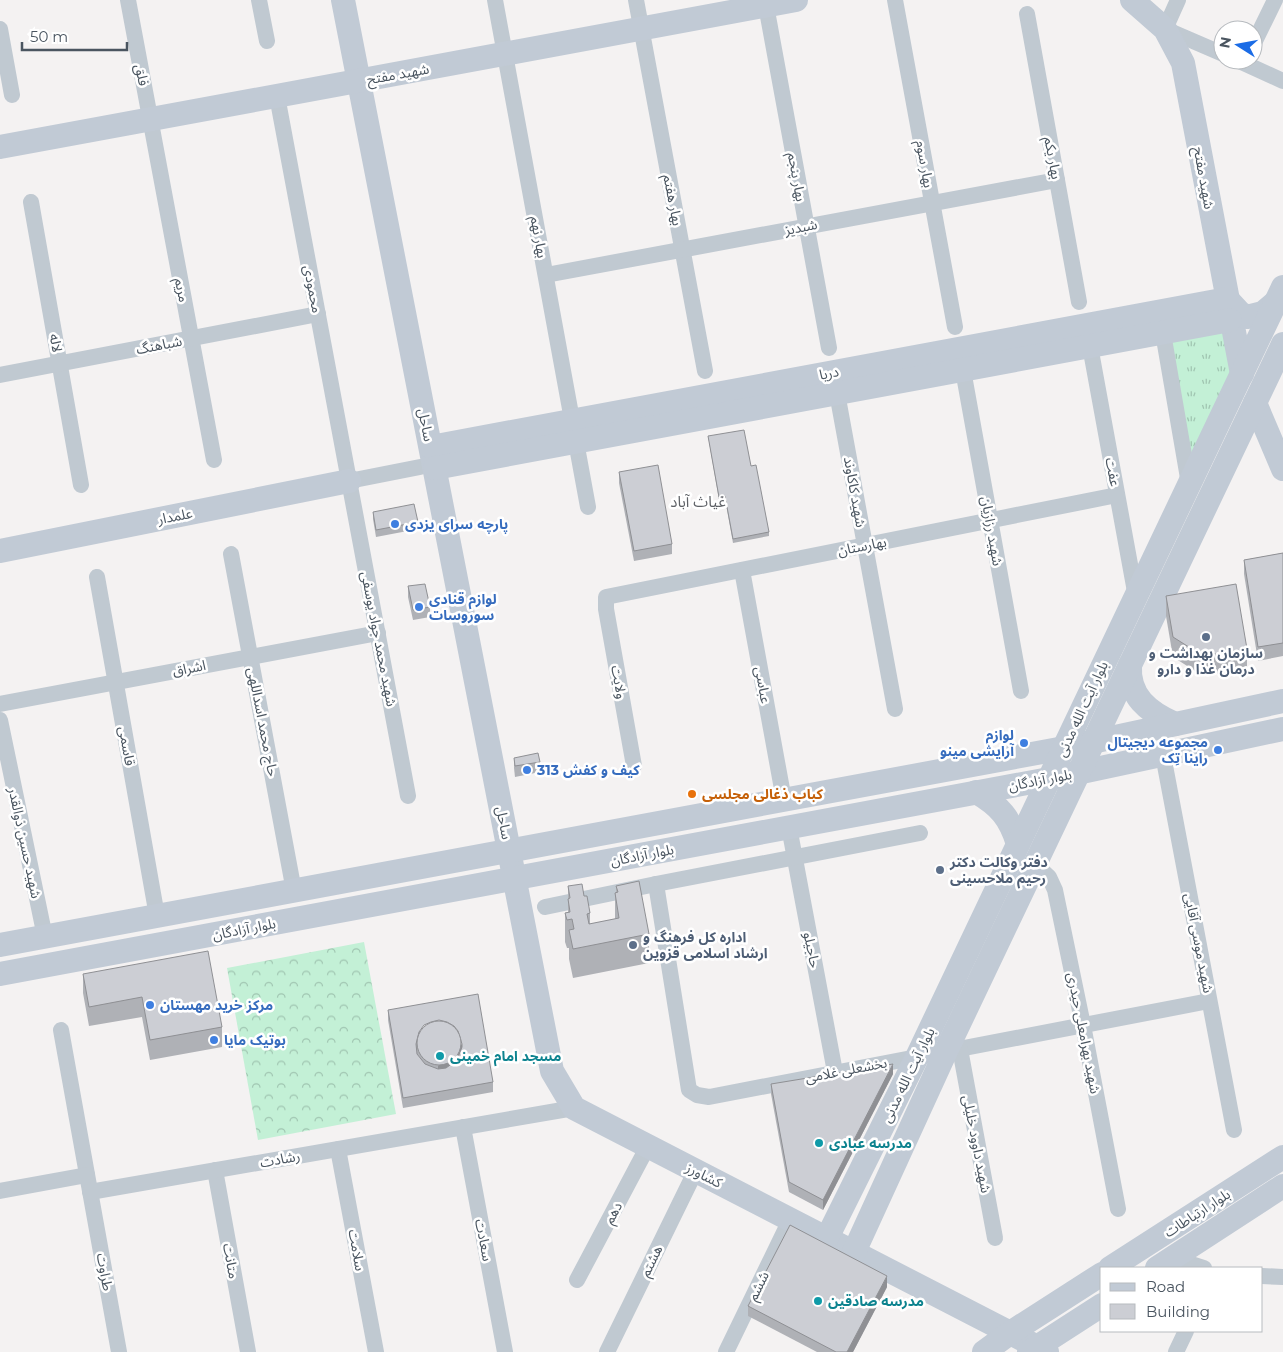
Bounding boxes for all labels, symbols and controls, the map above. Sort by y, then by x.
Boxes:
scale bar [22,20,128,52]
north arrow [1213,20,1263,70]
text: 50 m [30,27,68,46]
text: N [1215,35,1235,50]
street label: شهید مفتح [365,60,431,90]
street label: فلق [130,63,153,88]
street label: بهار یکم [1038,135,1066,181]
street label: بهار سوم [910,139,938,190]
street label: شهید مفتح [1188,145,1218,211]
street label: بهار پنجم [782,151,810,204]
street label: بهار هفتم [657,173,687,228]
street label: بهار نهم [524,215,552,260]
street label: شبدیز [782,215,819,239]
street label: محمودی [300,264,326,314]
street label: مریم [169,276,193,304]
street label: لاله [46,332,66,354]
street label: شباهنگ [135,332,183,358]
street label: دریا [818,362,841,384]
street label: ساحل [414,407,438,443]
street label: شهید کاکاوند [840,455,870,529]
street label: عفت [1102,456,1124,488]
district label: غیاث آباد [670,492,726,511]
street label: شهید رزازیان [977,495,1007,567]
street label: علمدار [155,504,194,528]
place label: پارچه سرای یزدی [405,515,508,534]
marker: پارچه سرای یزدی [389,518,401,530]
street label: بهارستان [836,532,888,560]
street label: شهید محمد جواد یوسفی [357,570,401,708]
place label: لوازم قنادی سوروسات [429,590,497,624]
marker: لوازم قنادی سوروسات [413,601,425,613]
marker: سازمان بهداشت و درمان غذا و دارو [1200,631,1212,643]
place label: سازمان بهداشت و درمان غذا و دارو [1149,644,1263,678]
street label: اشراق [171,656,207,680]
street label: بلوار آیت الله مدنی [1052,658,1112,760]
street label: ولایت [607,664,631,700]
street label: عباسی [751,665,775,705]
street label: حاج محمد اسداللهی [242,666,282,778]
street label: قاسمی [115,725,139,767]
place label: لوازم آرایشی مینو [940,726,1014,760]
place label: مجموعه دیجیتال راینا تِک [1107,733,1208,767]
marker: لوازم آرایشی مینو [1018,737,1030,749]
marker: مجموعه دیجیتال راینا تِک [1212,744,1224,756]
place label: کیف و کفش 313 [536,761,640,779]
marker: کیف و کفش 313 [521,764,533,776]
street label: بلوار آزادگان [1007,765,1073,795]
street label: شهید حسین ذوالقدر [4,785,46,900]
place label: کباب ذغالی مجلسی [702,785,824,803]
marker: کباب ذغالی مجلسی [686,788,698,800]
street label: ساحل [492,805,516,841]
street label: بلوار آزادگان [609,840,675,870]
place label: دفتر وکالت دکتر رحیم ملاحسینی [949,853,1048,889]
marker: دفتر وکالت دکتر رحیم ملاحسینی [934,864,946,876]
street label: شهید موسی آقایی [1180,891,1218,995]
street label: بلوار آزادگان [211,914,277,944]
place label: اداره کل فرهنگ و ارشاد اسلامی قزوین [643,928,768,962]
street label: حاجیلو [800,930,824,970]
marker: اداره کل فرهنگ و ارشاد اسلامی قزوین [627,939,639,951]
street label: شهید بهرامعلی حیدری [1063,971,1105,1095]
place label: مرکز خرید مهستان [160,996,273,1014]
marker: مرکز خرید مهستان [144,999,156,1011]
street label: بلوار آیت الله مدنی [877,1024,939,1126]
place label: بوتیک مایا [224,1031,286,1049]
marker: بوتیک مایا [208,1034,220,1046]
place label: مسجد امام خمینی [450,1047,561,1067]
marker: مسجد امام خمینی [434,1050,446,1062]
street label: بخشعلی غلامی [803,1053,889,1087]
street label: شهید داوود خلیلی [959,1093,995,1195]
place label: مدرسه عبادی [829,1134,912,1152]
marker: مدرسه عبادی [813,1137,825,1149]
street label: رشادت [259,1147,301,1171]
street label: کشاورز [682,1158,725,1192]
street label: بلوار ارتباطات [1161,1185,1234,1241]
street label: دهم [600,1199,628,1228]
street label: سعادت [471,1217,497,1263]
street label: سلامت [344,1228,370,1272]
street label: متانت [219,1242,243,1280]
street label: هشتم [636,1242,668,1281]
street label: طراوت [93,1252,117,1292]
legend [1100,1267,1263,1332]
street label: ششم [743,1268,775,1305]
text: Road [1146,1277,1185,1296]
place label: مدرسه صادقین [828,1292,924,1310]
marker: مدرسه صادقین [812,1295,824,1307]
text: Building [1146,1302,1210,1321]

